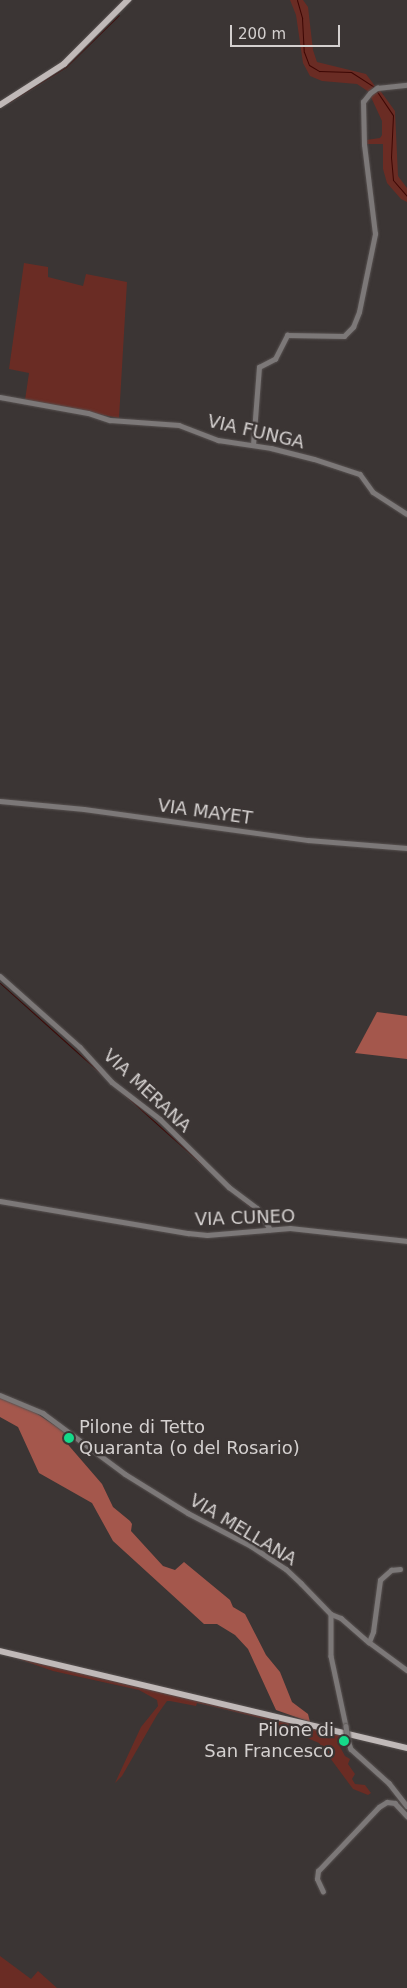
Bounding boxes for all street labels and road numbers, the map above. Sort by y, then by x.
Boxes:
street label: VIA FUNGA [205,410,307,454]
street label: VIA MAYET [156,795,254,829]
street label: VIA MERANA [99,1045,195,1137]
street label: VIA CUNEO [194,1205,296,1231]
street label: VIA MELLANA [186,1490,300,1570]

